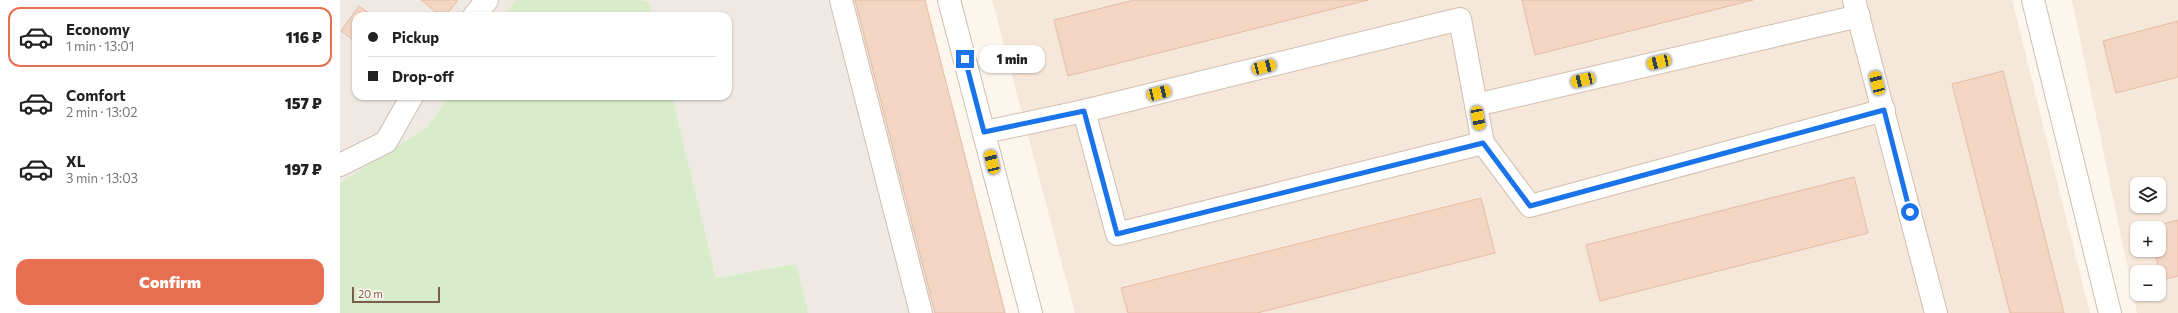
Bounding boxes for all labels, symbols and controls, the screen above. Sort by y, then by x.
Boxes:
icon: car [18,19,54,55]
text: Economy [66,20,130,38]
text: 116 ₽ [286,28,322,46]
text: Pickup [392,28,439,46]
text: 1 min · 13:01 [66,38,134,54]
callout: 1 min [979,45,1045,73]
route end [956,50,974,68]
text: 1 min [996,51,1028,67]
car [1646,53,1672,71]
car [1251,58,1277,76]
text: Drop-off [392,67,454,85]
car [1868,70,1886,96]
car [1570,71,1596,89]
car [1146,84,1172,102]
icon: car [18,85,54,121]
text: Comfort [66,86,126,104]
text: 157 ₽ [285,94,322,112]
text: 2 min · 13:02 [66,104,138,120]
car [1470,105,1486,131]
car [983,149,1001,175]
icon: car [18,151,54,187]
text: XL [66,152,85,170]
text: 197 ₽ [284,160,322,178]
text: 3 min · 13:03 [66,170,138,186]
map controls [2130,177,2166,301]
button: layers [2130,177,2166,213]
route start [1901,203,1919,221]
button: + [2130,221,2166,257]
button: Confirm [16,259,324,305]
button: − [2130,265,2166,301]
scale bar [352,285,440,304]
text: 20 m [358,287,383,300]

